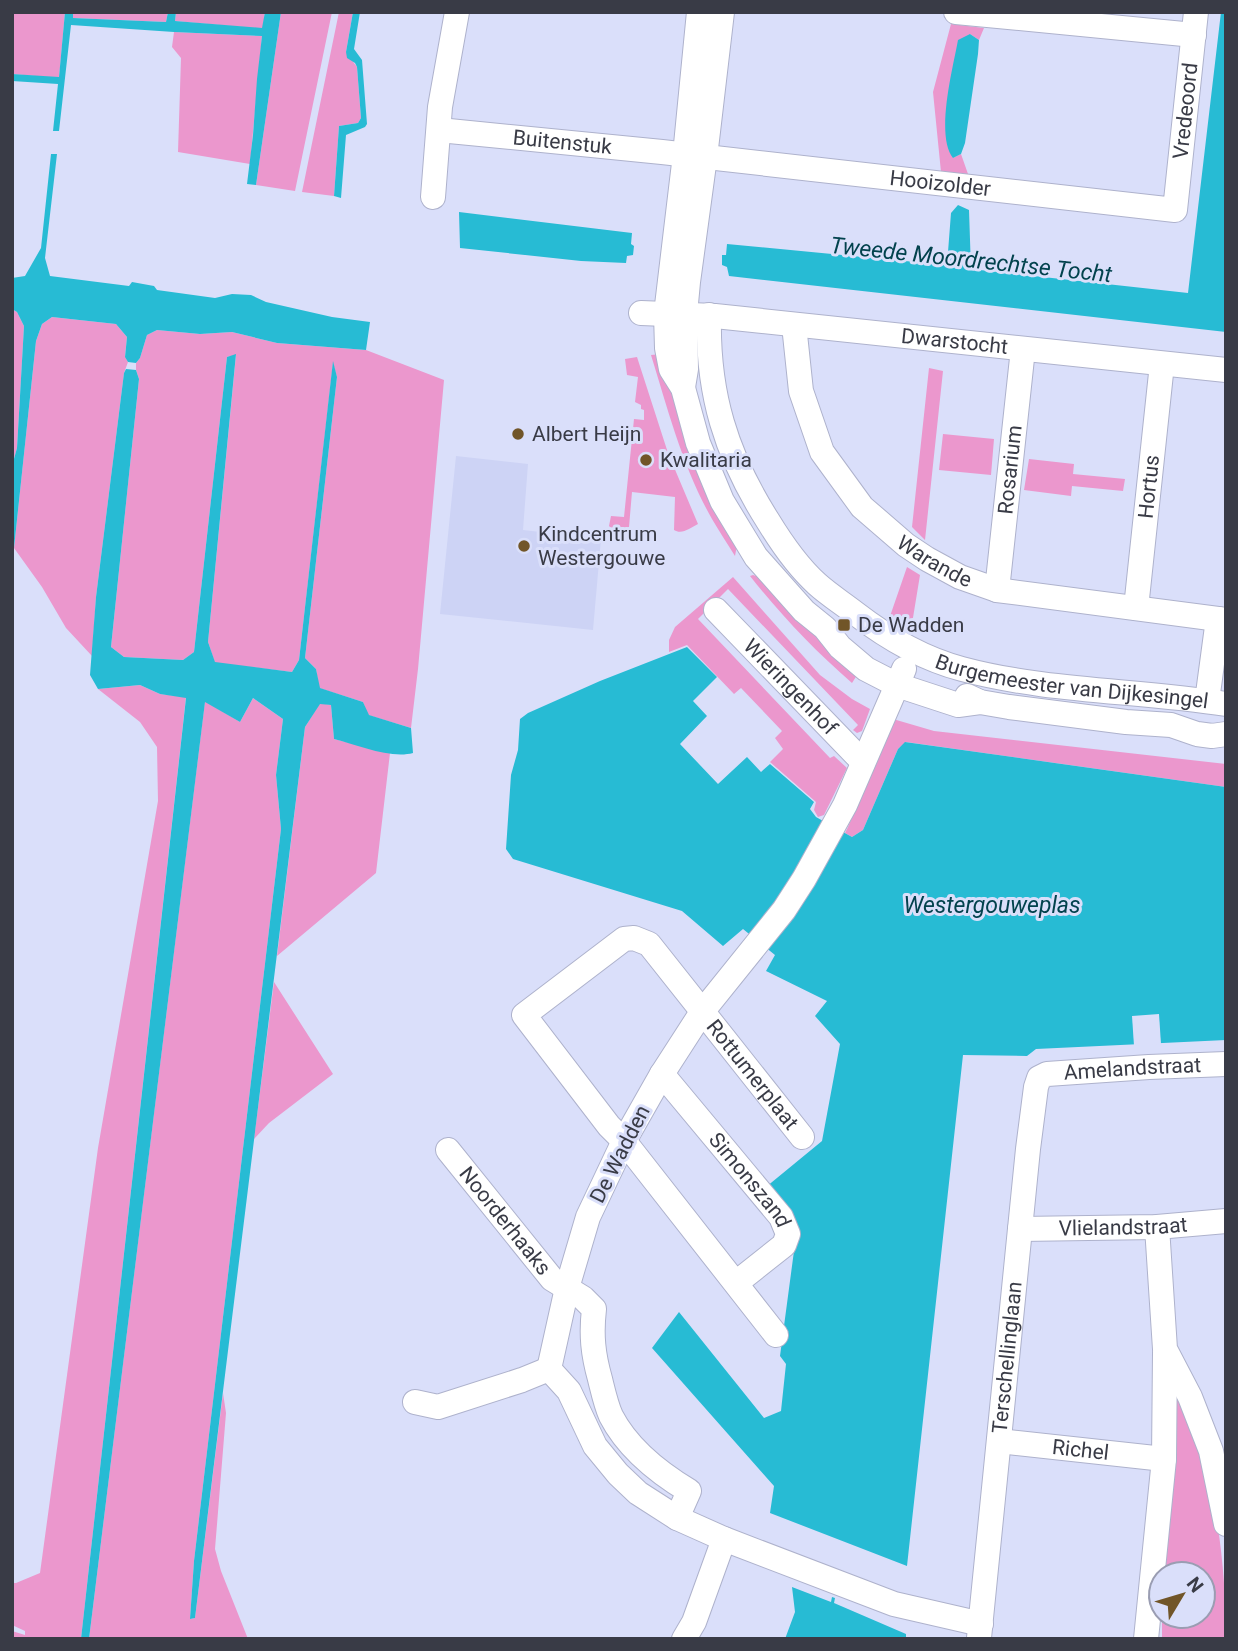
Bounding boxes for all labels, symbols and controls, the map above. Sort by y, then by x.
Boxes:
street label: Vredeoord [1168,61,1203,160]
street label: Buitenstuk [512,125,613,159]
street label: Hooizolder [888,166,992,201]
water label: Tweede Moordrechtse Tocht [829,232,1114,288]
street label: Dwarstocht [900,324,1009,359]
place label: Albert Heijn [532,422,641,446]
street label: Rosarium [993,424,1027,515]
marker: Albert Heijn [510,426,526,442]
place label: Kwalitaria [660,448,752,472]
marker: Kwalitaria [638,452,654,468]
street label: Hortus [1134,454,1164,520]
place label: Kindcentrum Westergouwe [538,522,665,570]
street label: Warande [892,530,975,592]
marker: Kindcentrum Westergouwe [516,538,532,554]
place label: De Wadden [858,613,964,637]
marker: De Wadden [836,617,852,633]
street label: Wieringenhof [739,634,843,740]
street label: Burgemeester van Dijkesingel [932,649,1210,713]
water label: Westergouweplas [903,892,1081,919]
street label: Rottumerplaat [702,1015,804,1135]
street label: Amelandstraat [1063,1053,1202,1085]
street label: De Wadden [585,1101,655,1207]
street label: Simonszand [704,1128,796,1231]
street label: Noorderhaaks [454,1162,556,1280]
street label: Vlielandstraat [1058,1212,1188,1240]
street label: Terschellinglaan [988,1280,1027,1435]
street label: Richel [1051,1435,1110,1465]
north arrow [1147,1560,1217,1630]
text: N [1182,1572,1208,1597]

